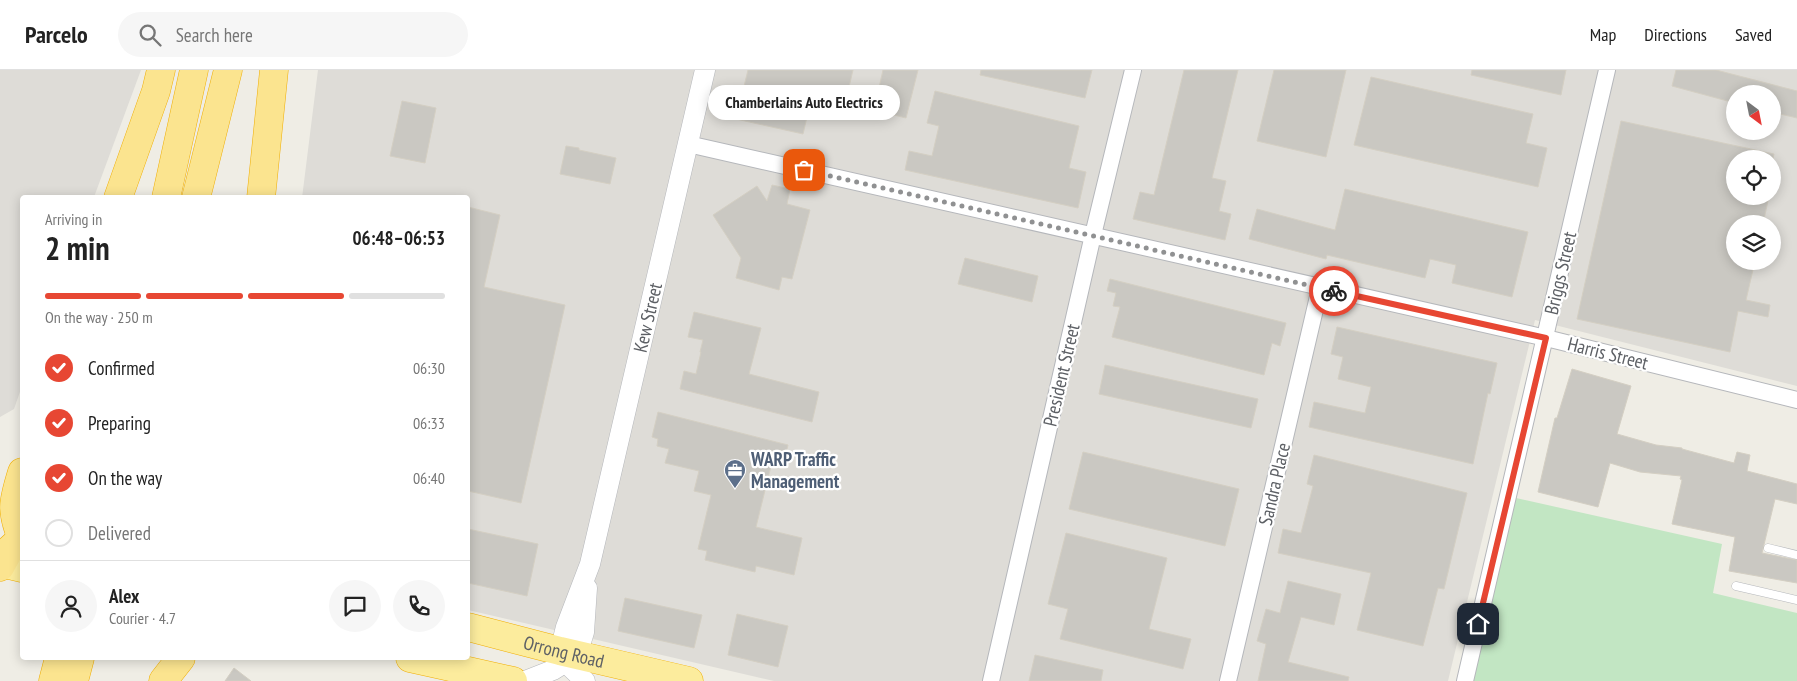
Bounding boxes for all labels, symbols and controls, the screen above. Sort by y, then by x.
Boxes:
search box [118,12,468,57]
text: Parcelo [25,19,88,50]
icon: search [136,21,164,49]
text: Search here [176,23,253,47]
text: Map [1590,23,1616,46]
text: Directions [1644,23,1707,46]
text: Saved [1735,23,1772,46]
callout: Chamberlains Auto Electrics [708,85,900,120]
north arrow [1726,85,1781,140]
map controls [1726,85,1781,270]
text: Chamberlains Auto Electrics [725,92,883,112]
pin [783,149,825,191]
button: locate [1726,150,1781,205]
icon: bag [790,156,818,184]
text: Arriving in [45,209,102,229]
button: layers [1726,215,1781,270]
text: 06:48–06:53 [352,226,445,250]
text: 2 min [45,227,110,269]
street label: Briggs Street [1539,228,1581,317]
courier [1309,266,1359,316]
icon: bike [1320,277,1348,305]
street label: Kew Street [628,280,667,355]
text: On the way · 250 m [45,307,153,327]
street label: President Street [1038,321,1085,429]
street label: Harris Street [1565,331,1651,375]
icon: check [45,354,73,382]
text: Confirmed [88,356,155,380]
text: 06:30 [413,358,445,378]
icon: check [45,409,73,437]
text: Preparing [88,411,151,435]
text: 06:33 [413,413,445,433]
street label: Sandra Place [1253,440,1295,528]
place label: WARP Traffic Management [750,447,840,493]
office icon: WARP Traffic Management [723,458,747,489]
icon: check [45,464,73,492]
text: On the way [88,466,162,490]
text: 06:40 [413,468,445,488]
text: Delivered [88,521,151,545]
button: person [45,580,97,632]
button: chat [329,580,381,632]
button: phone [393,580,445,632]
text: Alex [109,584,139,608]
pin [1457,603,1499,645]
text: Courier · 4.7 [109,608,176,628]
icon: home [1464,610,1492,638]
street label: Orrong Road [521,630,607,673]

